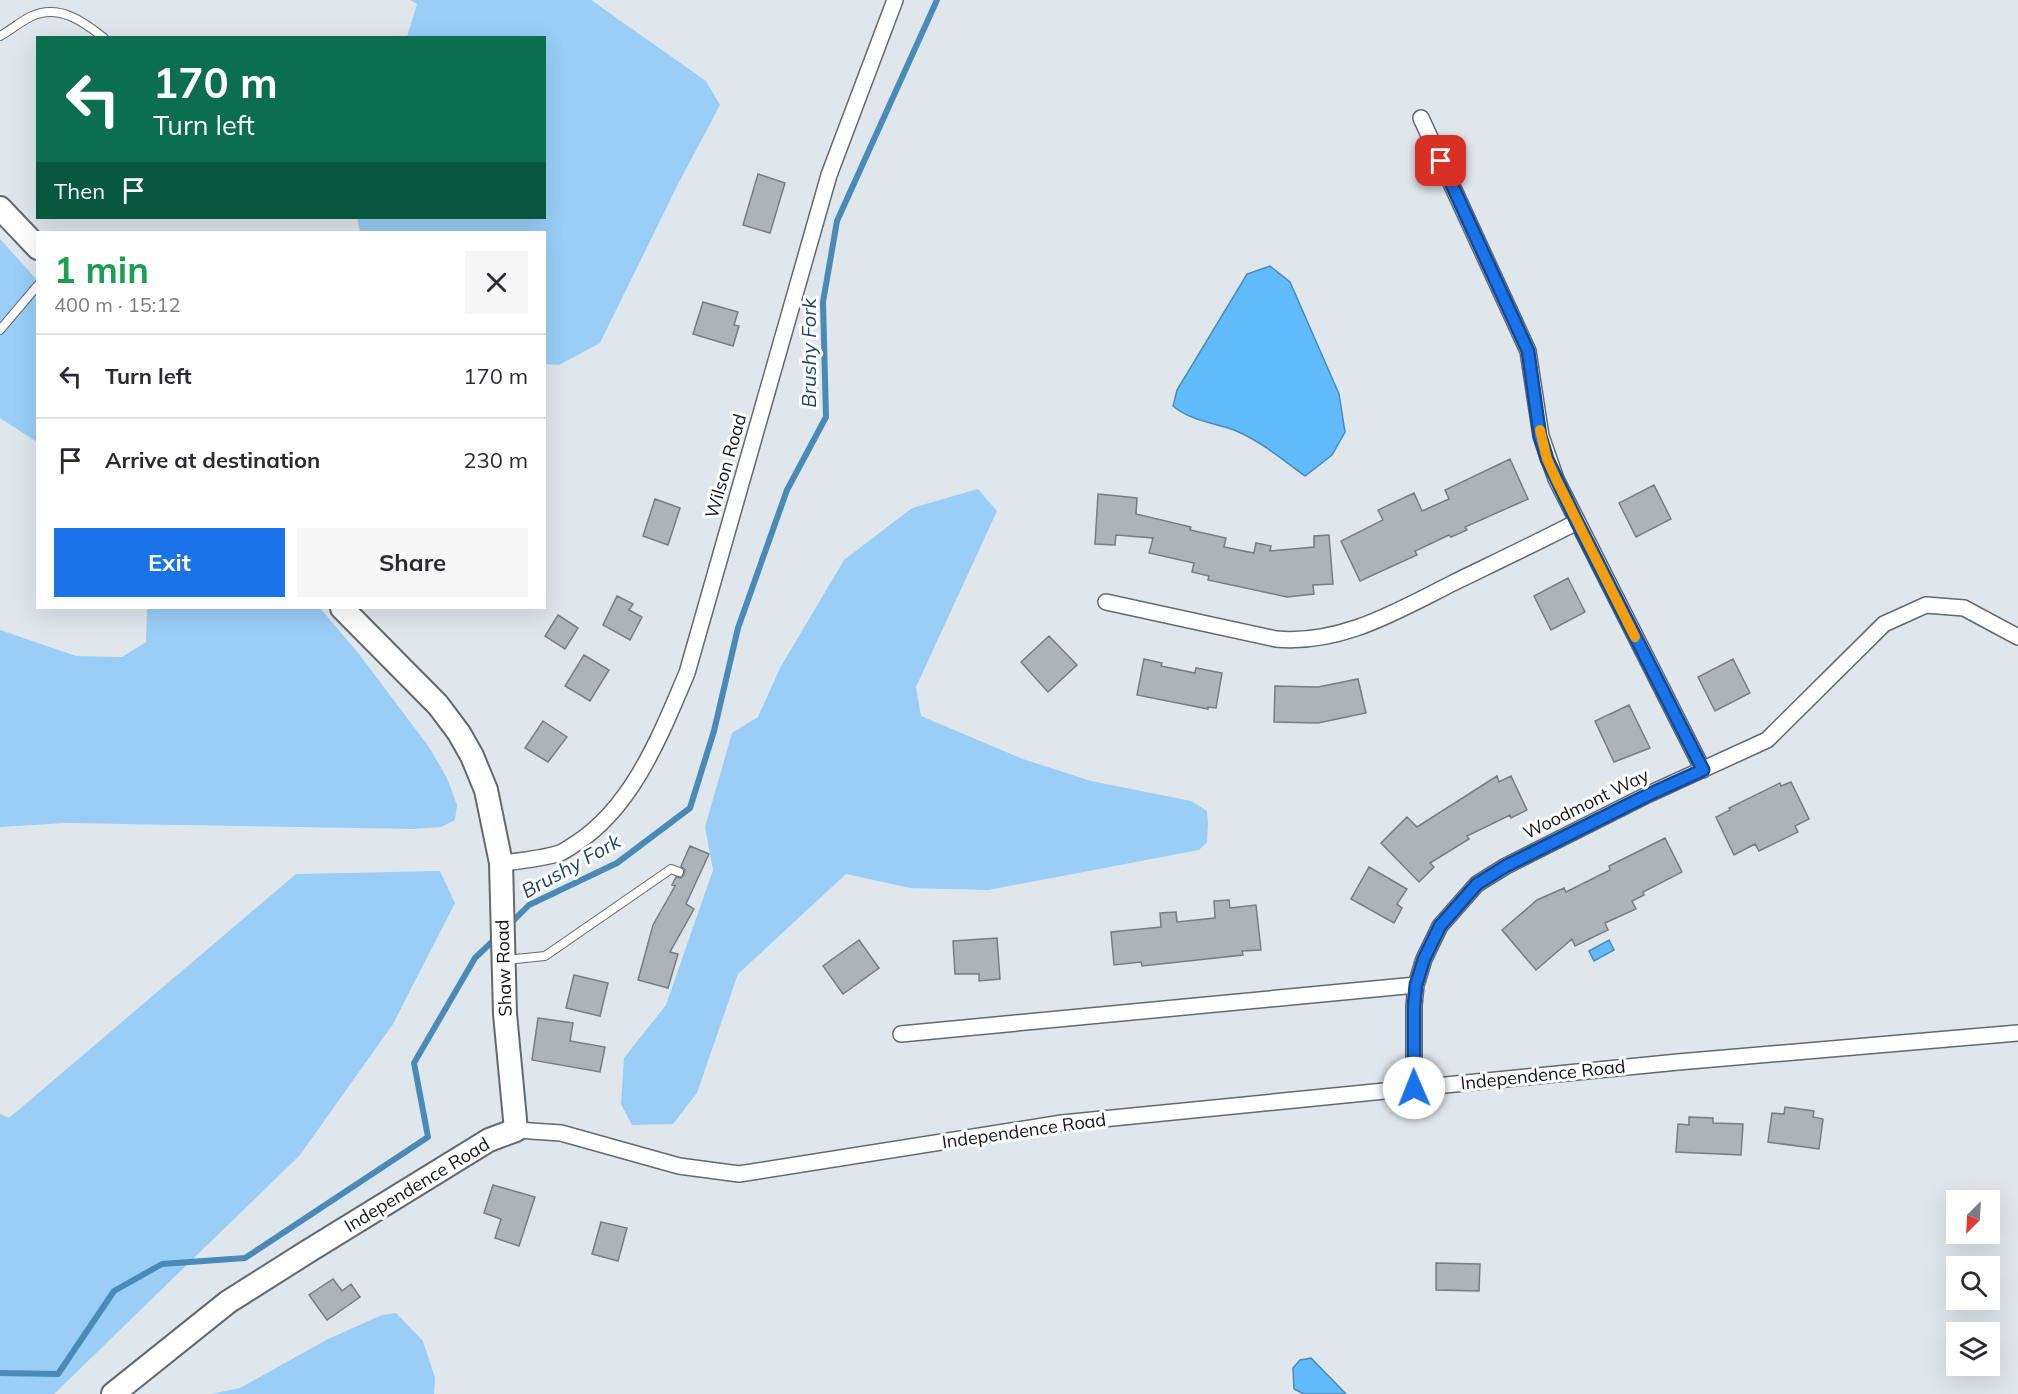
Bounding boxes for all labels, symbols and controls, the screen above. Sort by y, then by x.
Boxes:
text: 170 m [153,56,278,109]
icon: left [54,60,132,138]
text: Turn left [153,108,255,142]
pin [1415,135,1466,186]
icon: arrive [1424,144,1457,177]
icon: arrive [117,174,150,207]
text: Then [54,177,105,205]
text: 1 min [54,247,149,292]
button: close [465,251,528,314]
text: 400 m · 15:12 [54,292,180,317]
water label: Brushy Fork [796,297,821,408]
icon: left [54,360,87,393]
text: Turn left [105,362,192,390]
text: 170 m [463,362,528,390]
street label: Wilson Road [700,411,751,521]
icon: arrive [54,444,87,477]
text: Arrive at destination [105,446,320,474]
text: 230 m [463,446,528,474]
button: Exit [54,528,285,597]
button: Share [297,528,528,597]
street label: Woodmont Way [1519,763,1653,844]
water label: Brushy Fork [517,828,625,903]
street label: Shaw Road [490,919,517,1017]
street label: Independence Road [1459,1054,1626,1095]
position arrow [1382,1056,1446,1120]
street label: Independence Road [940,1108,1107,1153]
street label: Independence Road [340,1132,494,1237]
north arrow [1946,1190,2000,1244]
map controls [1946,1190,2000,1376]
button: search [1946,1256,2000,1310]
button: layers [1946,1322,2000,1376]

